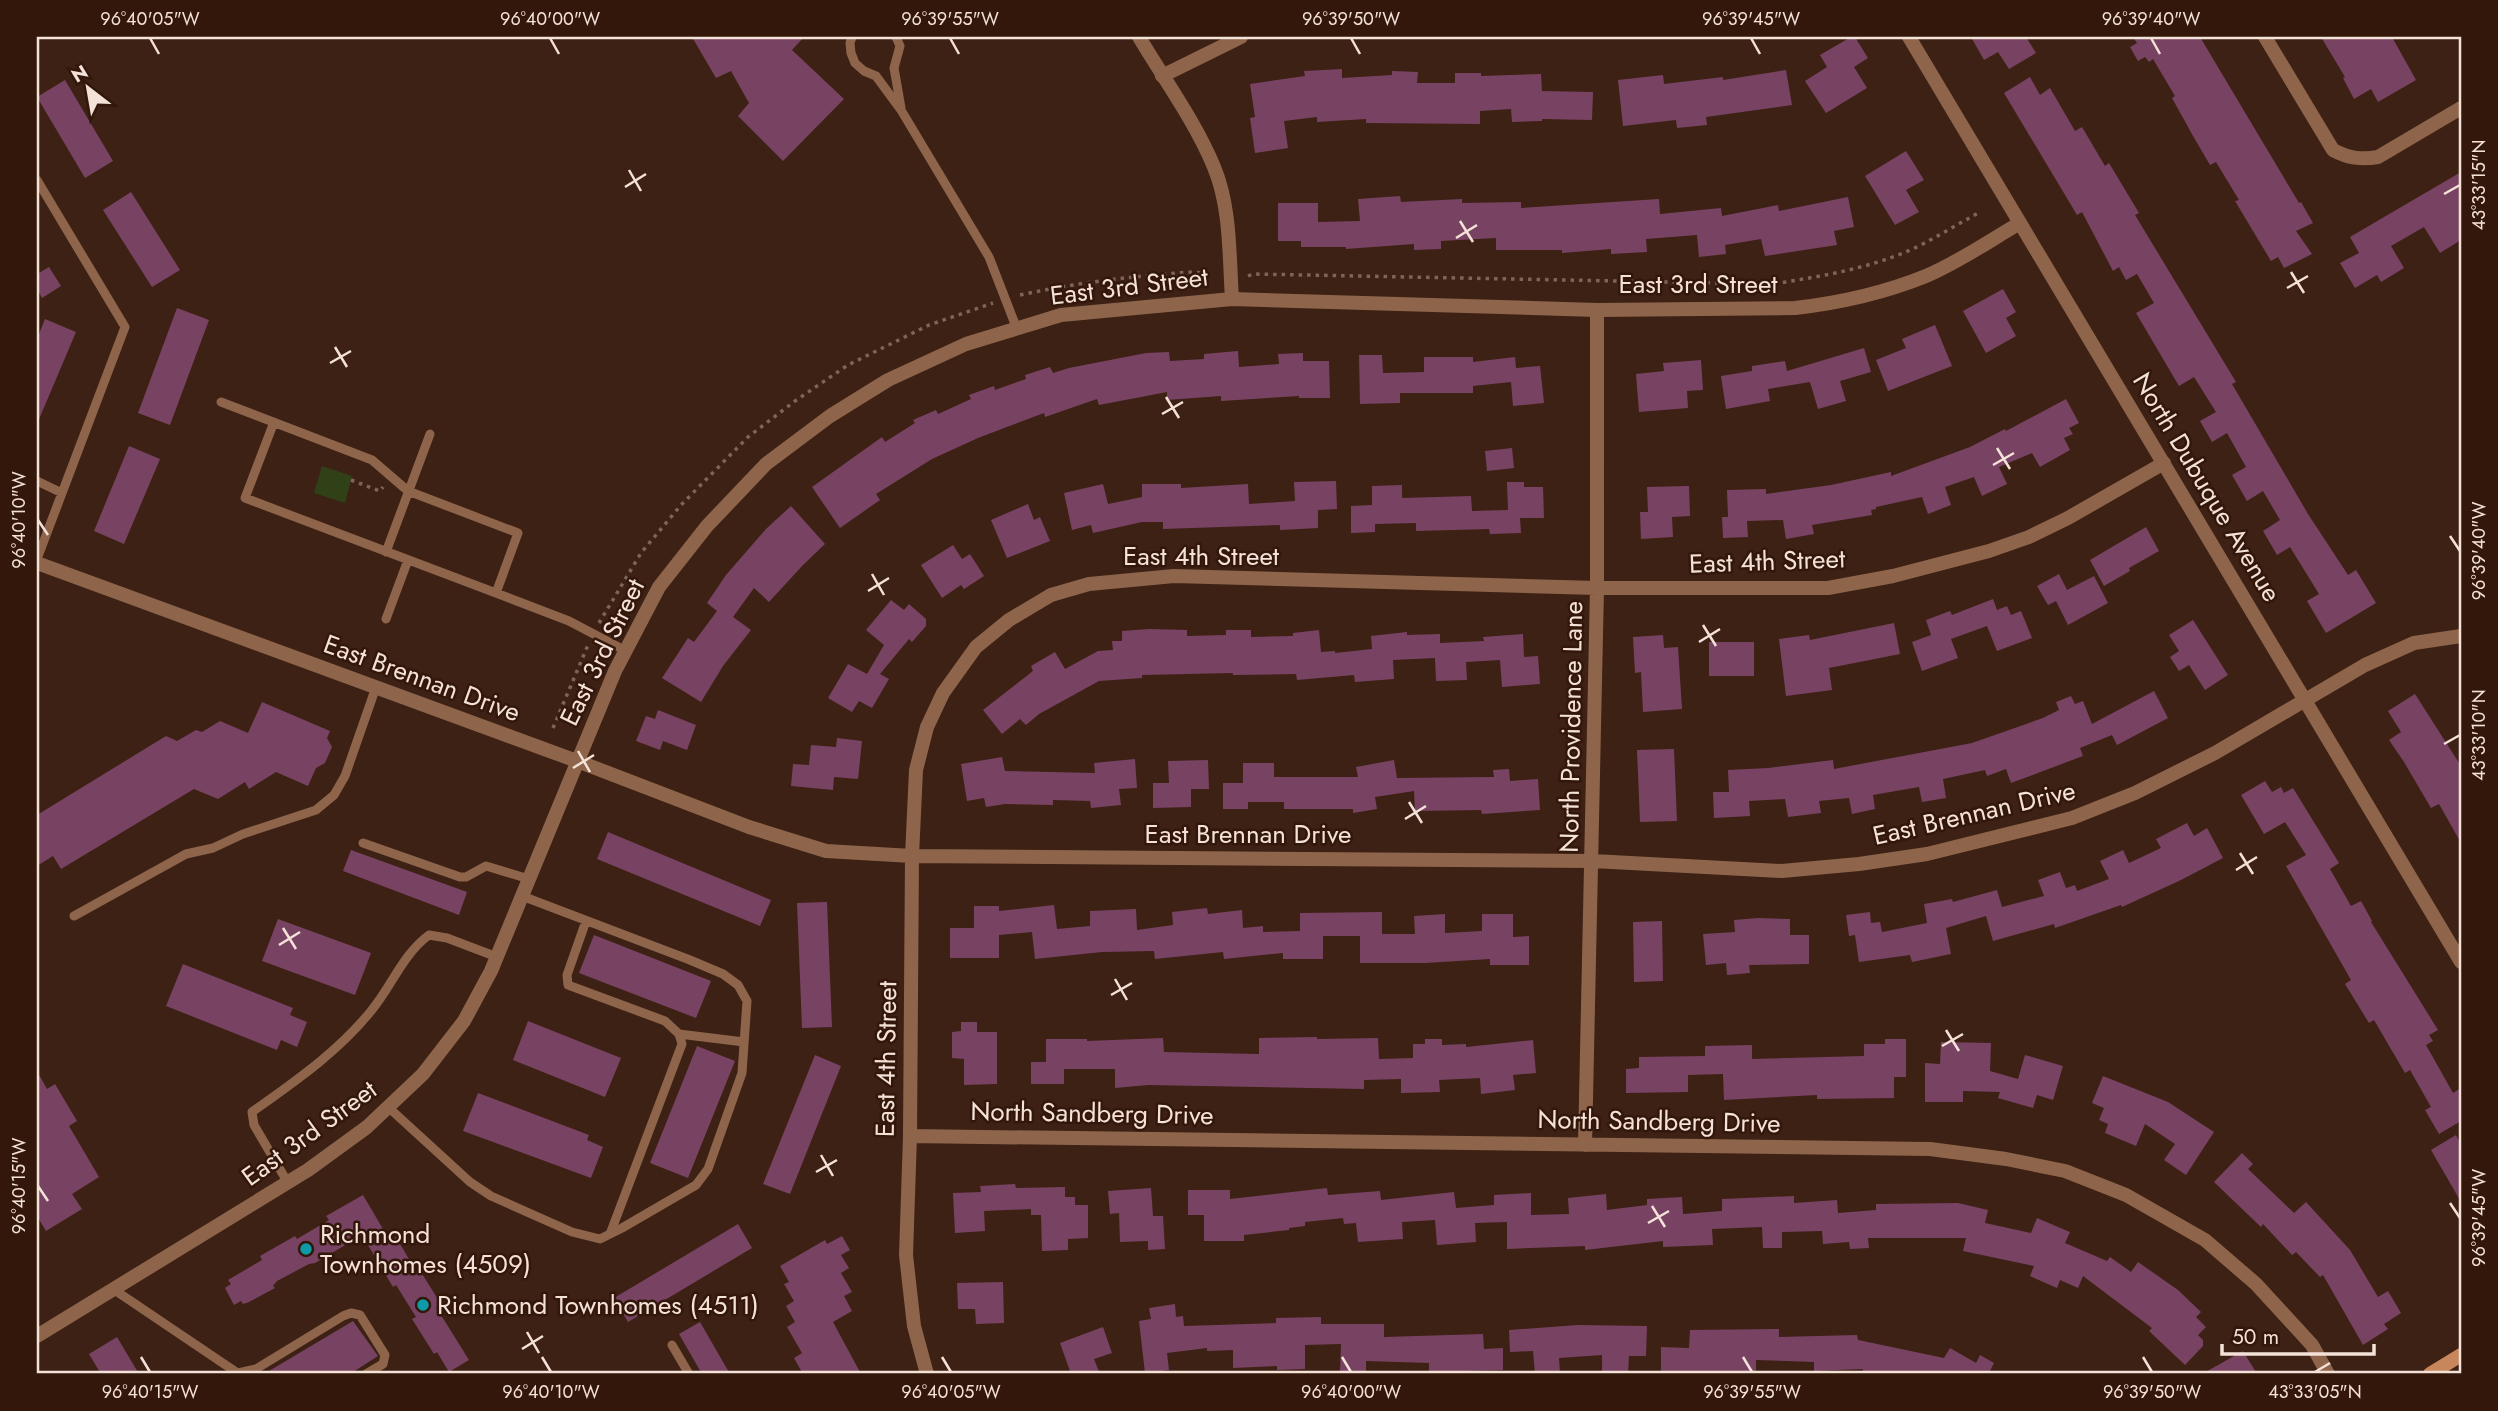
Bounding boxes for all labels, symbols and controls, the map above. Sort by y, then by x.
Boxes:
text: 96°40'05"W [100,6,200,32]
text: 96°40'00"W [500,6,600,32]
text: 96°39'55"W [901,6,999,32]
text: 96°39'50"W [1302,6,1400,32]
text: 96°39'45"W [1702,6,1800,32]
text: 96°39'40"W [2102,6,2200,32]
north arrow [52,52,122,122]
text: N [66,58,93,89]
text: 43°33'15"N [2466,140,2492,230]
street label: East 3rd Street [1048,257,1211,315]
street label: East 3rd Street [1618,265,1778,303]
street label: North Dubuque Avenue [2123,365,2291,609]
text: 96°40'10"W [6,471,32,569]
text: 96°39'40"W [2466,502,2492,600]
street label: East 4th Street [1123,537,1280,575]
street label: East 4th Street [1688,539,1846,583]
street label: East 3rd Street [550,571,654,732]
street label: North Providence Lane [1550,601,1592,853]
street label: East Brennan Drive [318,625,526,731]
text: 43°33'10"N [2466,689,2492,781]
street label: East Brennan Drive [1869,771,2079,855]
street label: East Brennan Drive [1145,815,1351,853]
street label: East 4th Street [866,980,906,1137]
street label: East 3rd Street [233,1070,385,1195]
street label: North Sandberg Drive [970,1092,1214,1134]
street label: North Sandberg Drive [1537,1100,1781,1142]
text: 96°40'15"W [6,1138,32,1234]
text: 96°39'45"W [2466,1169,2492,1267]
place label: Richmond Townhomes (4509) [320,1215,531,1283]
marker: Richmond Townhomes (4509) [298,1241,314,1257]
place label: Richmond Townhomes (4511) [437,1286,759,1324]
marker: Richmond Townhomes (4511) [415,1297,431,1313]
scale bar [2222,1313,2374,1357]
text: 50 m [2232,1322,2279,1352]
text: 96°40'15"W [102,1379,198,1405]
text: 96°40'10"W [502,1379,600,1405]
text: 96°40'05"W [901,1379,1001,1405]
text: 96°40'00"W [1301,1379,1401,1405]
text: 96°39'55"W [1703,1379,1801,1405]
text: 96°39'50"W [2103,1379,2201,1405]
text: 43°33'05"N [2268,1379,2362,1405]

